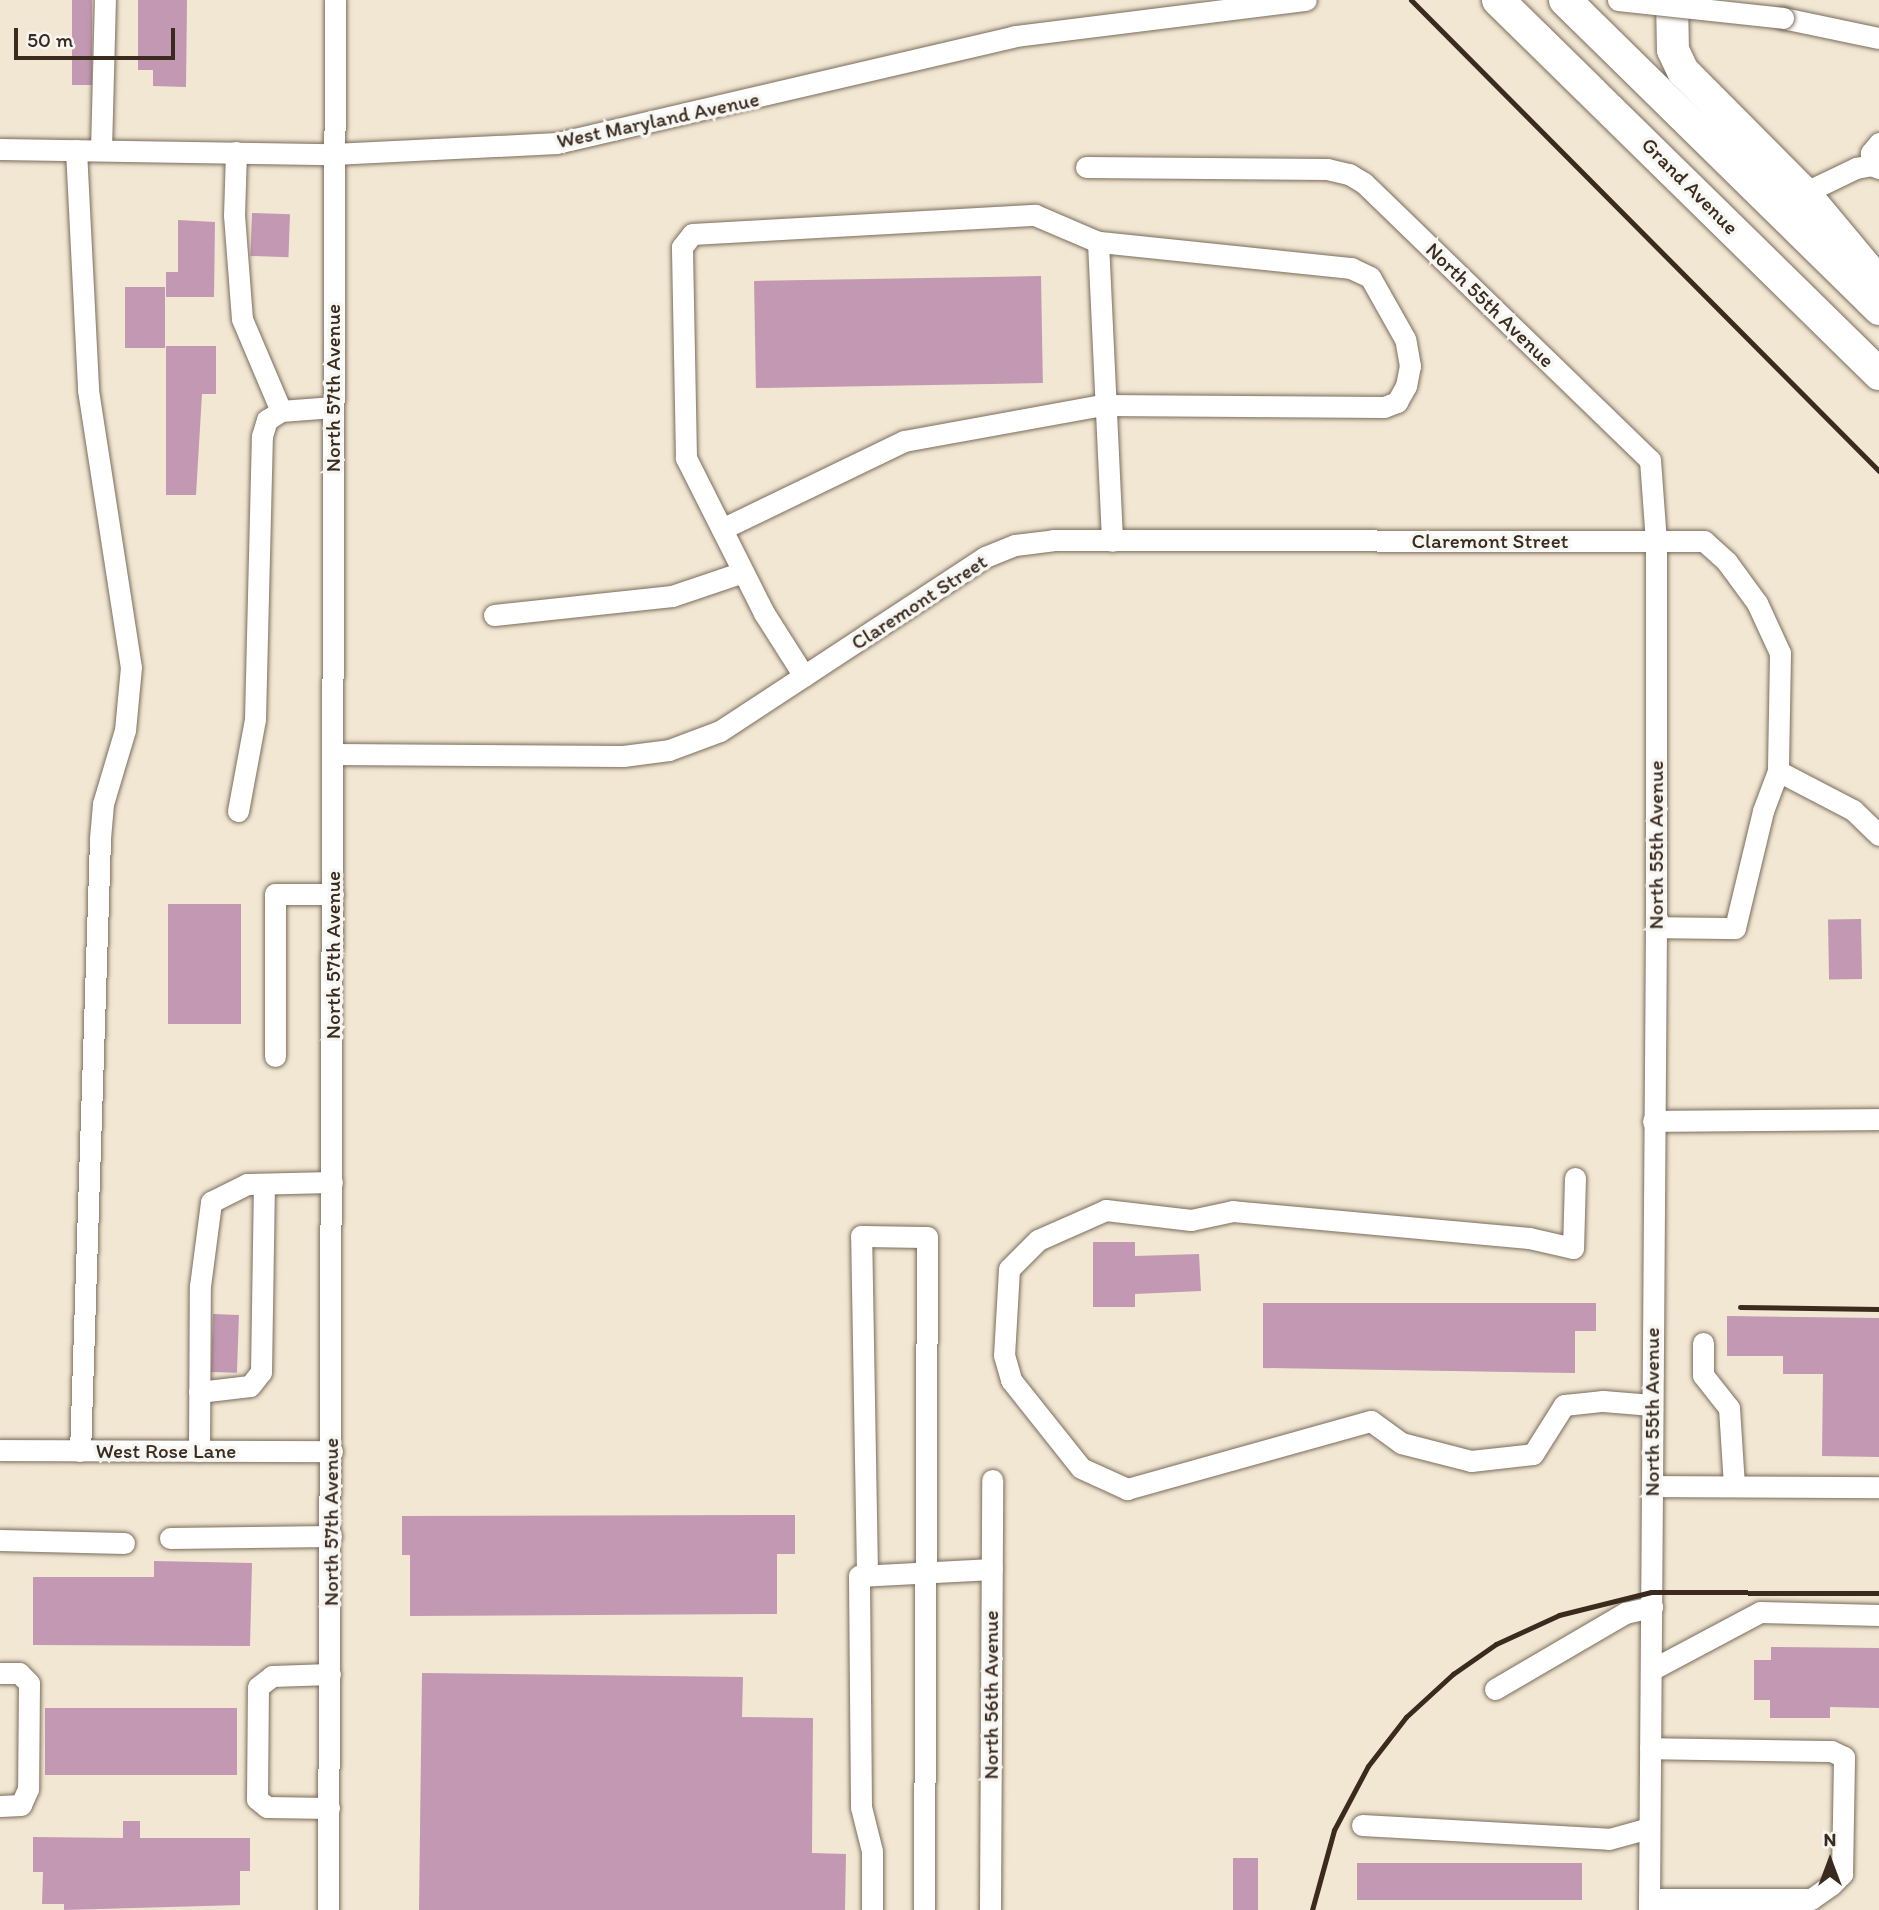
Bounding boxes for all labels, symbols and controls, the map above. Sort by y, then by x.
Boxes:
scale bar [18,14,178,58]
text: 50 m [27,27,73,52]
street label: West Maryland Avenue [555,86,761,154]
street label: Grand Avenue [1636,132,1744,240]
street label: North 55th Avenue [1421,238,1559,372]
street label: North 57th Avenue [320,304,346,472]
street label: Claremont Street [1412,528,1568,554]
street label: Claremont Street [846,549,992,655]
street label: North 55th Avenue [1643,761,1669,929]
street label: North 57th Avenue [320,871,346,1039]
street label: North 55th Avenue [1639,1328,1665,1496]
street label: West Rose Lane [96,1438,236,1464]
street label: North 57th Avenue [318,1438,344,1606]
street label: North 56th Avenue [978,1611,1004,1779]
north arrow [1795,1826,1865,1896]
text: N [1824,1828,1836,1851]

